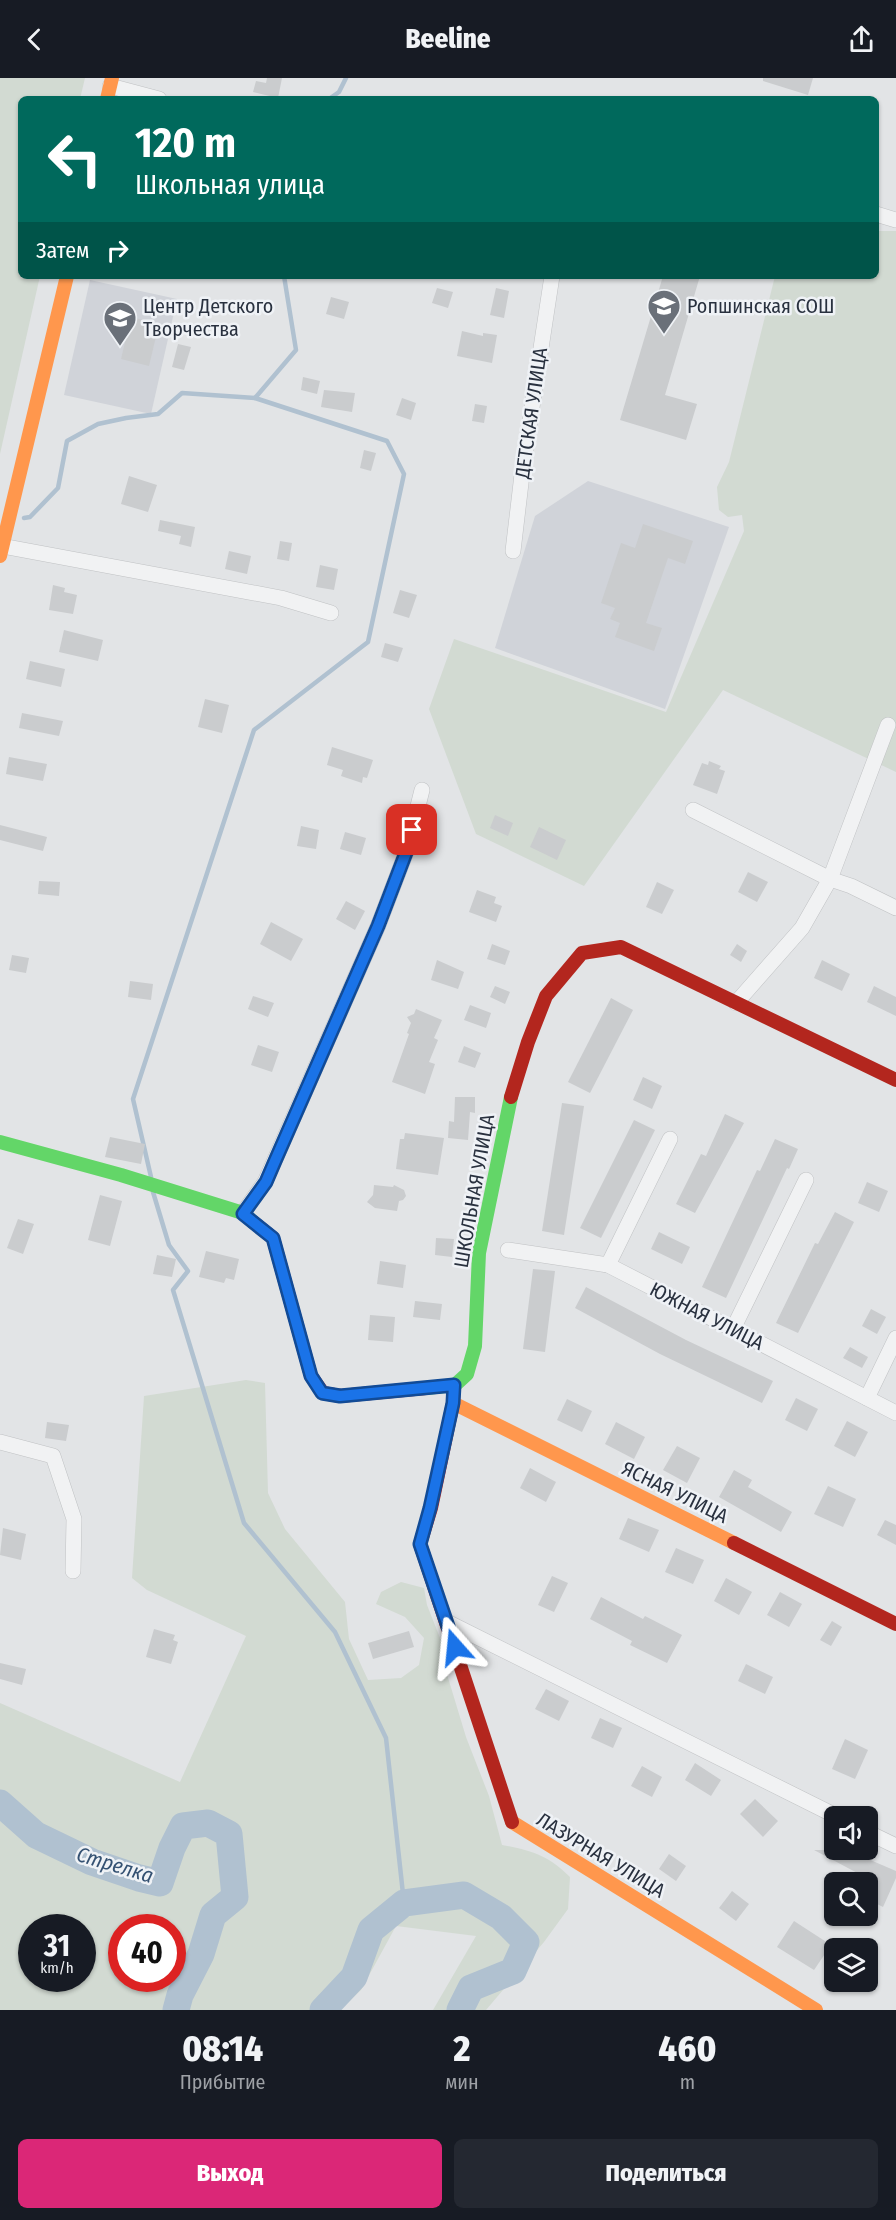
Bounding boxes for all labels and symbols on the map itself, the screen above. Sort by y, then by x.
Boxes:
school or university icon: Ропшинская СОШ [646,288,682,335]
place label: Центр Детского Творчества [143,294,273,341]
place label: Ропшинская СОШ [687,294,835,318]
school or university icon: Центр Детского Творчества [102,300,138,347]
street label: ДЕТСКАЯ УЛИЦА [510,346,552,481]
pin [386,804,437,855]
street label: ШКОЛЬНАЯ УЛИЦА [449,1112,499,1270]
street label: ЮЖНАЯ УЛИЦА [646,1277,769,1355]
street label: ЯСНАЯ УЛИЦА [618,1456,732,1528]
position arrow [423,1615,487,1679]
street label: ЛАЗУРНАЯ УЛИЦА [532,1807,670,1903]
water label: Стрелка [73,1841,157,1889]
speed limit sign: 40 [108,1914,186,1992]

